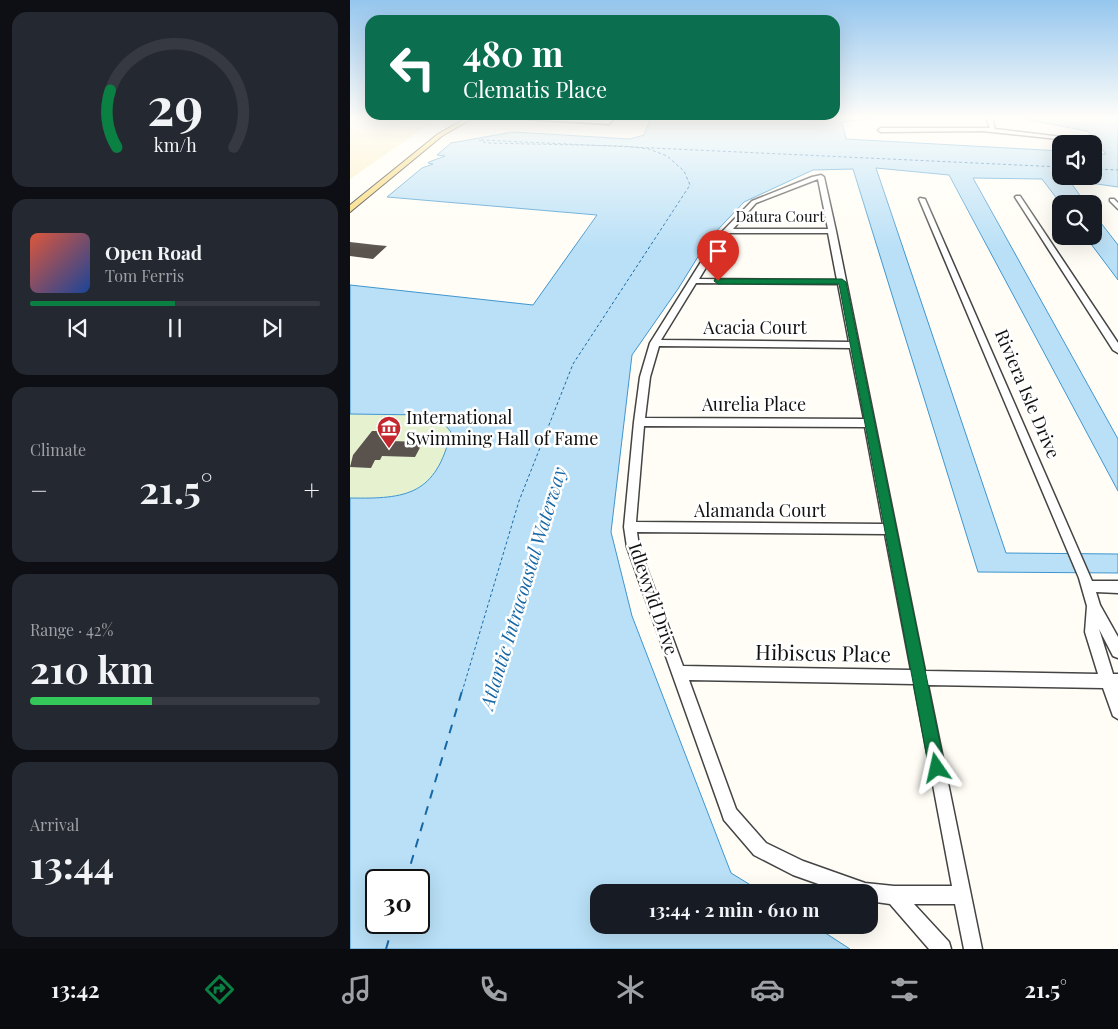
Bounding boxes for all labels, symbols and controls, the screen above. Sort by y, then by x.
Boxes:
text: 480 m [463,29,564,76]
icon: left [380,35,445,100]
text: 29 [147,70,203,139]
text: Clematis Place [463,74,607,104]
text: km/h [154,133,197,156]
map controls [1052,135,1102,245]
button: sound [1052,135,1102,185]
button: search [1052,195,1102,245]
street label: Datura Court [735,206,825,226]
pin [697,230,739,281]
icon: arrive [704,237,732,265]
text: Open Road [105,239,202,265]
text: Tom Ferris [105,265,184,286]
icon: previous [64,314,92,342]
icon: pause [161,314,189,342]
icon: next [258,314,286,342]
street label: Acacia Court [702,315,807,339]
street label: Riviera Isle Drive [990,325,1066,462]
street label: Aurelia Place [701,392,806,416]
place label: International Swimming Hall of Fame [406,405,598,450]
museum icon: International Swimming Hall of Fame [376,415,402,449]
text: Climate [30,439,86,460]
text: 21.5° [139,463,212,514]
water label: Atlantic Intracoastal Waterway [472,463,571,714]
text: − [30,471,48,508]
text: + [304,471,320,508]
street label: Alamanda Court [693,498,827,522]
street label: Idlewyld Drive [624,540,684,658]
text: Range · 42% [30,619,113,640]
street label: Hibiscus Place [755,637,891,667]
text: 210 km [30,643,154,694]
position arrow [910,741,962,793]
text: Arrival [30,814,79,835]
text: 13:44 [30,838,114,889]
speed limit sign: 30 [365,869,430,934]
text: 13:44 · 2 min · 610 m [649,896,819,922]
icon: directions [202,972,237,1007]
icon: music [339,972,374,1007]
icon: phone [476,972,511,1007]
icon: climate [613,972,648,1007]
icon: car [750,972,785,1007]
icon: filters [887,972,922,1007]
text: 13:42 [51,974,100,1004]
text: 21.5° [1024,974,1067,1004]

